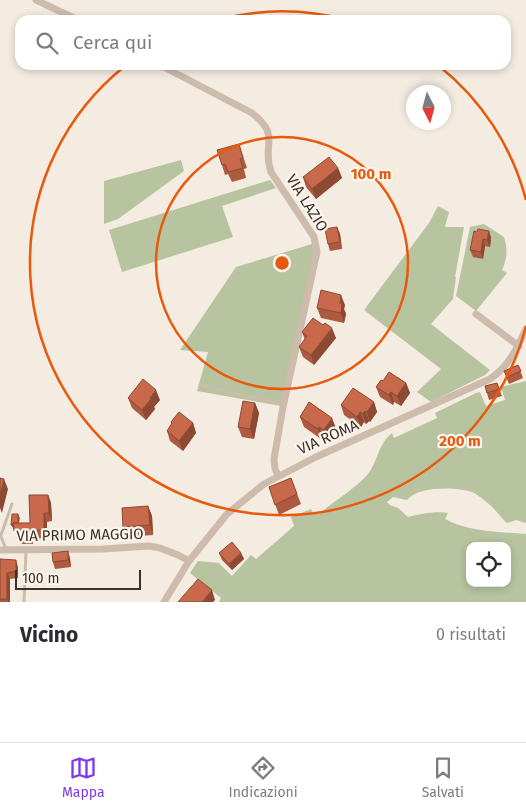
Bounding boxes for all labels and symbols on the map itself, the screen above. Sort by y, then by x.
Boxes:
north arrow [406,85,451,130]
text: 100 m [351,165,391,183]
street label: VIA LAZIO [282,171,332,235]
centre of rings [273,254,291,272]
street label: VIA ROMA [295,415,362,458]
text: 200 m [439,432,481,450]
street label: VIA PRIMO MAGGIO [16,525,144,545]
scale bar [15,567,141,590]

